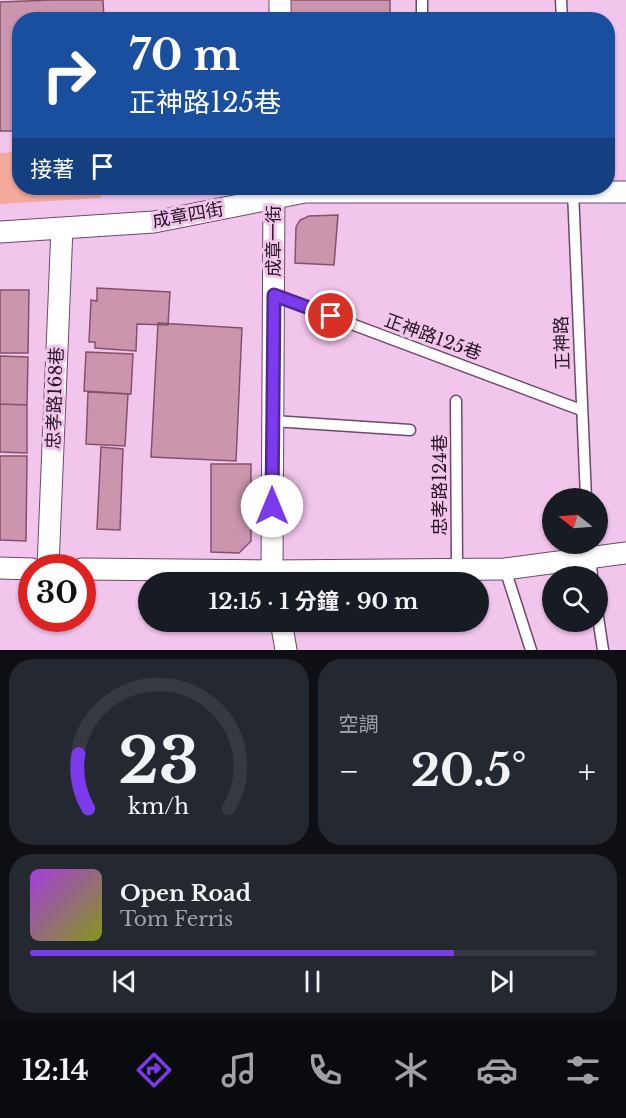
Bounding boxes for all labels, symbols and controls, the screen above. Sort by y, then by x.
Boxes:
text: 70 m [129,29,240,81]
icon: right [30,36,108,114]
text: 正神路125巷 [129,86,281,119]
icon: arrive [86,150,119,183]
text: 接著 [30,156,74,183]
street label: 成章四街 [151,198,225,232]
street label: 成章一街 [263,205,285,277]
pin [305,290,356,341]
icon: arrive [314,299,347,332]
street label: 正神路125巷 [382,309,484,365]
street label: 正神路 [550,316,574,370]
street label: 忠孝路168巷 [42,346,68,450]
street label: 忠孝路124巷 [429,434,451,536]
position arrow [240,474,304,538]
north arrow [542,488,608,554]
map controls [542,488,608,632]
speed limit sign: 30 [18,554,96,632]
button: search [542,566,608,632]
text: 12:15 · 1 分鐘 · 90 m [209,588,418,615]
text: 空調 [339,712,379,736]
text: 23 [119,722,199,800]
text: 20.5° [411,742,527,798]
text: − [339,751,359,792]
text: + [578,751,596,792]
text: km/h [128,793,189,820]
text: Open Road [120,880,251,907]
text: Tom Ferris [120,907,233,931]
icon: previous [108,965,141,998]
icon: pause [296,965,329,998]
icon: next [485,965,518,998]
icon: directions [133,1049,175,1091]
icon: music [218,1049,260,1091]
icon: phone [304,1049,346,1091]
icon: climate [390,1049,432,1091]
icon: car [476,1049,518,1091]
icon: filters [562,1049,604,1091]
text: 12:14 [22,1054,89,1087]

